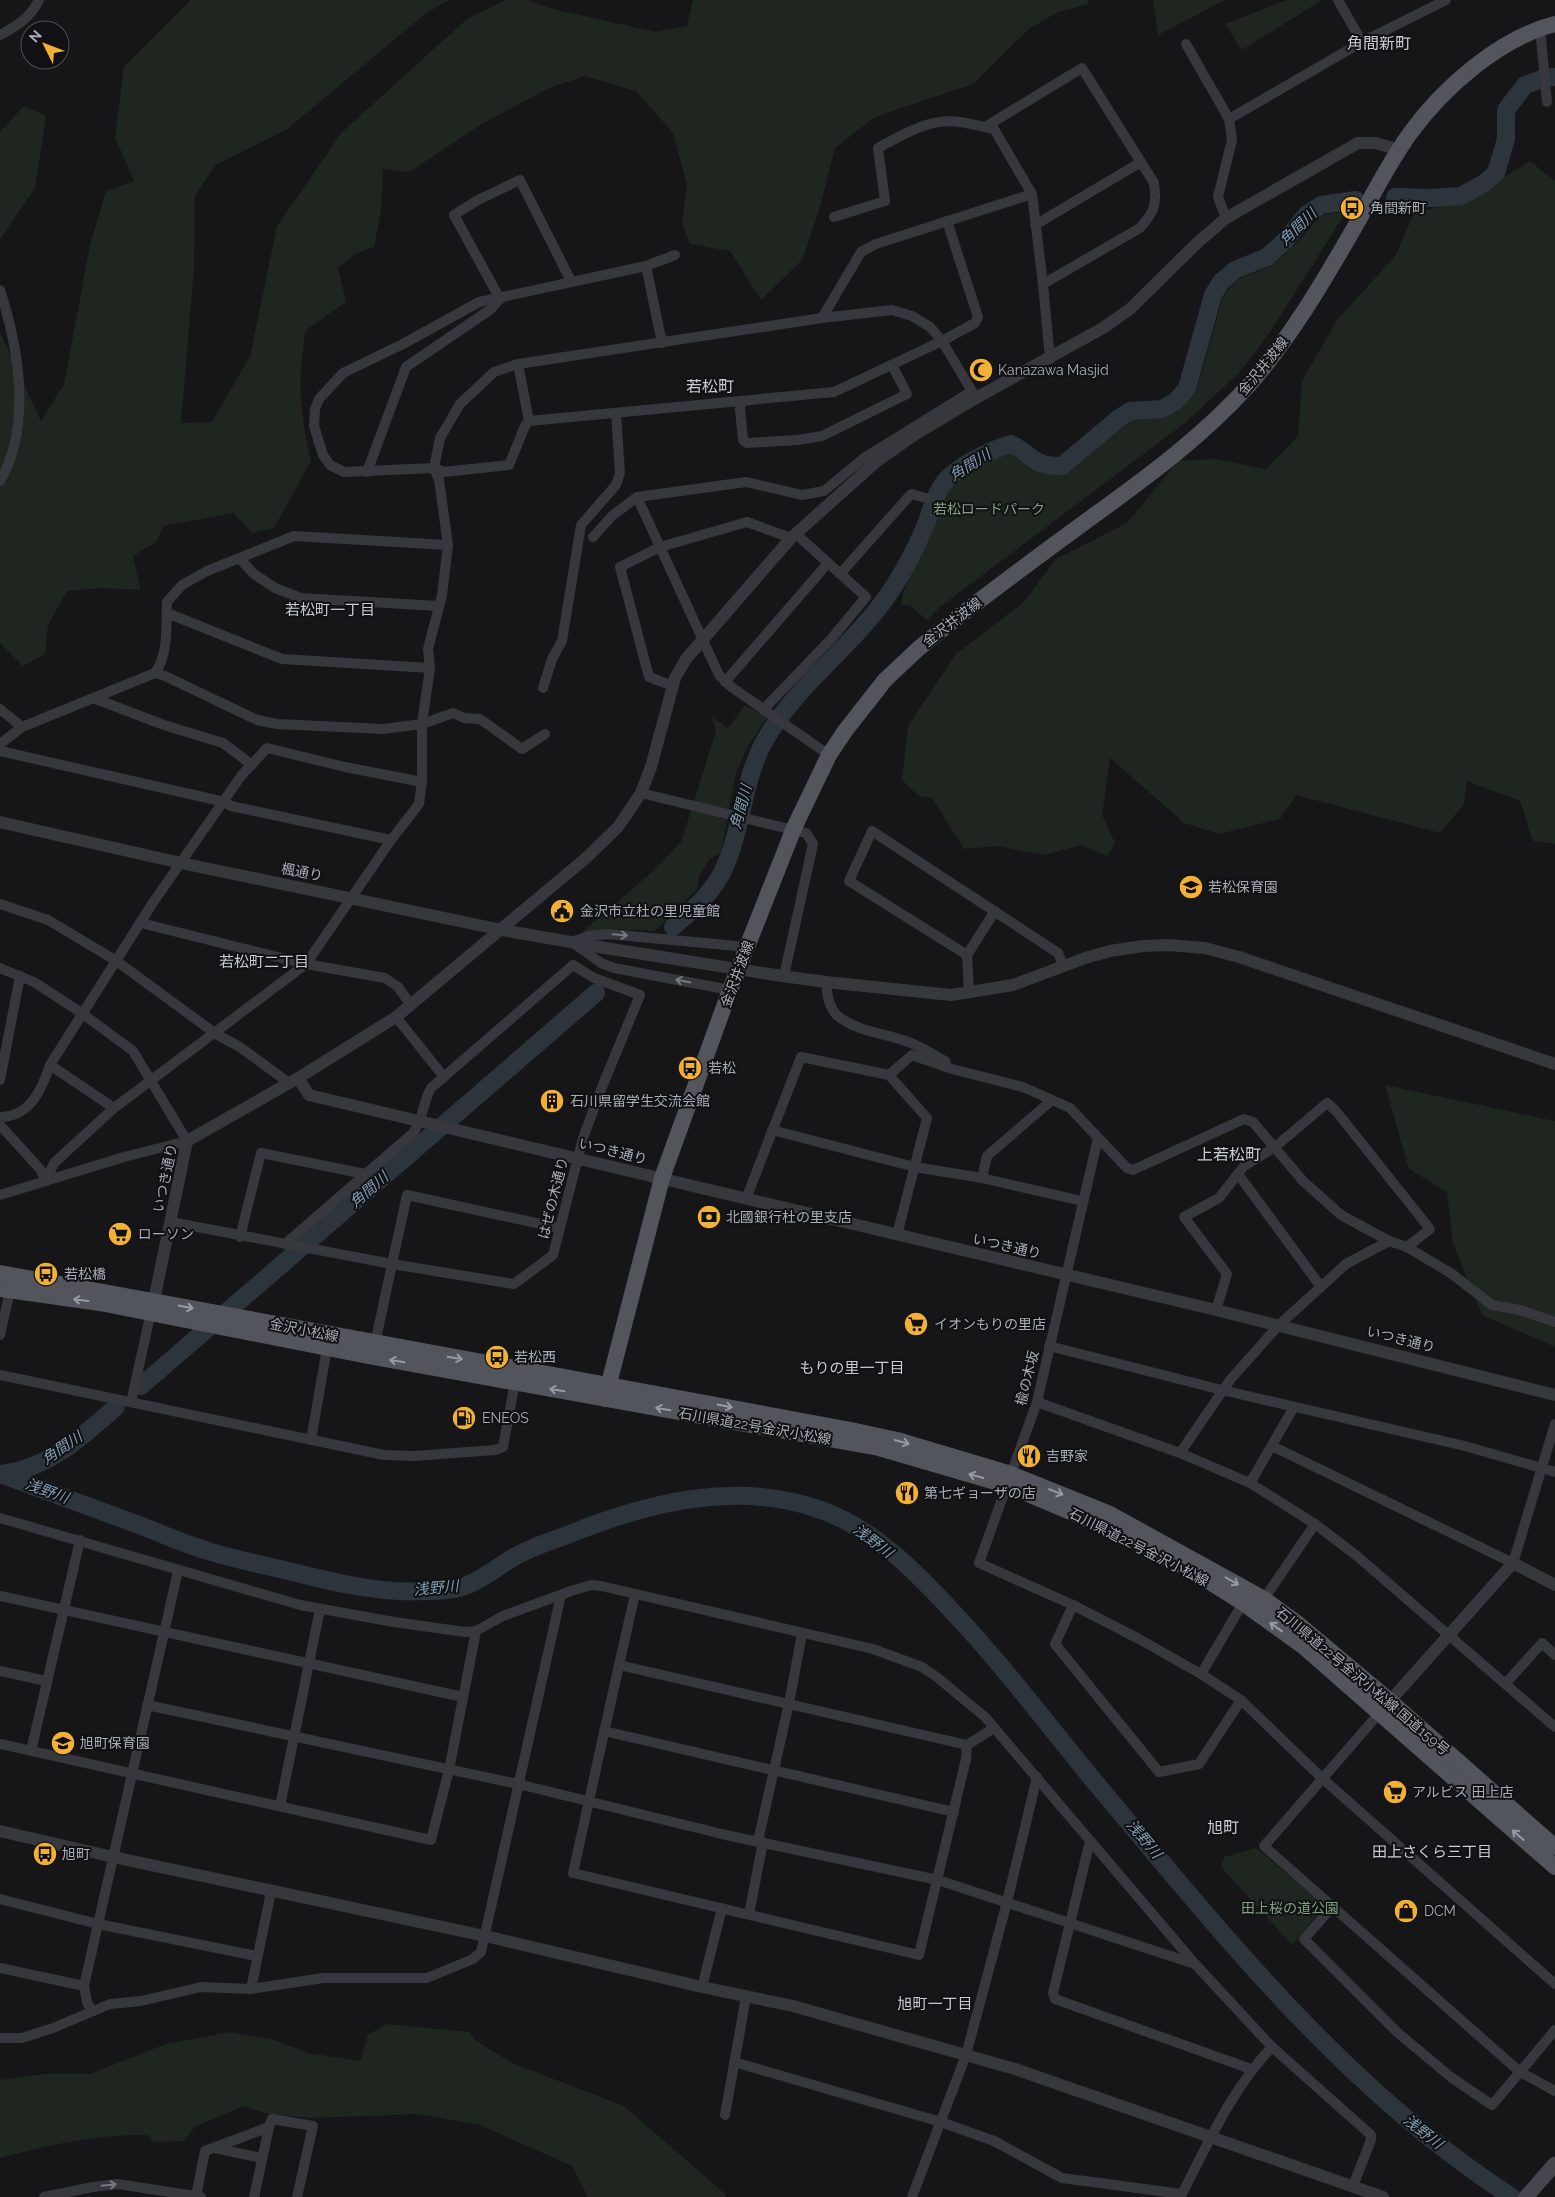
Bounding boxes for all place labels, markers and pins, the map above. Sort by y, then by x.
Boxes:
bus stop icon: 角間新町 [1339,195,1365,221]
place label: 角間新町 [1370,200,1426,216]
mosque icon: Kanazawa Masjid [968,357,994,383]
place label: Kanazawa Masjid [998,362,1109,378]
school or university icon: 若松保育園 [1178,874,1204,900]
place label: 若松保育園 [1208,879,1278,895]
public building icon: 金沢市立杜の里児童館 [549,898,575,924]
place label: 金沢市立杜の里児童館 [580,903,720,919]
bus stop icon: 若松 [677,1055,703,1081]
place label: 若松 [708,1060,736,1076]
building icon: 石川県留学生交流会館 [539,1088,565,1114]
place label: 石川県留学生交流会館 [570,1093,710,1109]
bank icon: 北國銀行杜の里支店 [696,1204,722,1230]
place label: 北國銀行杜の里支店 [726,1209,852,1225]
supermarket icon: ローソン [107,1221,133,1247]
place label: ローソン [138,1226,194,1242]
bus stop icon: 若松橋 [33,1261,59,1287]
place label: 若松橋 [64,1266,106,1282]
supermarket icon: イオンもりの里店 [903,1311,929,1337]
place label: イオンもりの里店 [934,1316,1046,1332]
bus stop icon: 若松西 [484,1344,510,1370]
place label: 若松西 [514,1349,556,1365]
fuel station icon: ENEOS [451,1405,477,1431]
place label: ENEOS [482,1410,529,1426]
restaurant icon: 吉野家 [1016,1443,1042,1469]
place label: 吉野家 [1046,1448,1088,1464]
restaurant icon: 第七ギョーザの店 [894,1480,920,1506]
place label: 第七ギョーザの店 [924,1485,1036,1501]
school or university icon: 旭町保育園 [50,1730,76,1756]
place label: 旭町保育園 [80,1735,150,1751]
supermarket icon: アルビス 田上店 [1382,1779,1408,1805]
place label: アルビス 田上店 [1412,1784,1513,1800]
bus stop icon: 旭町 [32,1841,58,1867]
place label: 旭町 [62,1846,90,1862]
shop icon: DCM [1393,1898,1419,1924]
place label: DCM [1424,1903,1456,1919]

